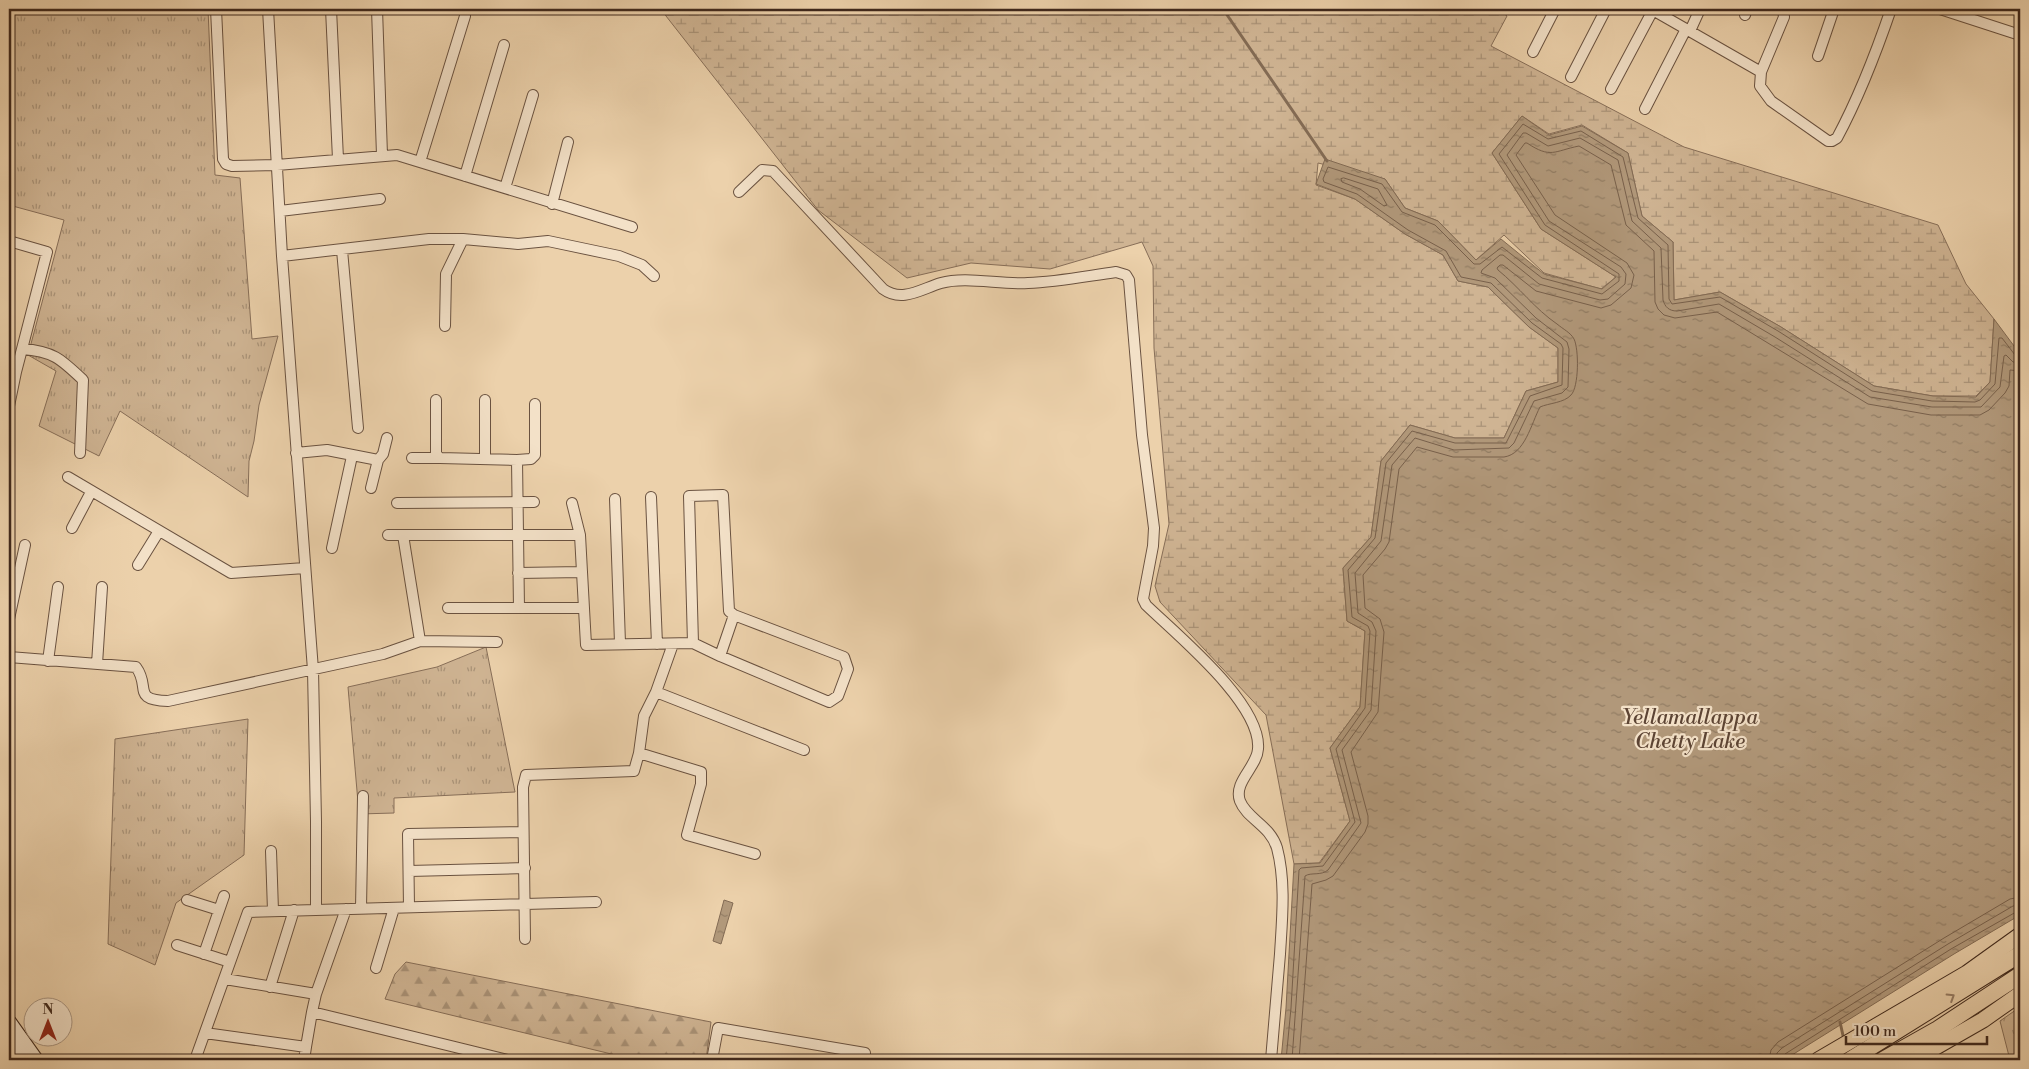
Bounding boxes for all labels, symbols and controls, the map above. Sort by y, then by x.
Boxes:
water label: Yellamallappa Chetty Lake [1622,705,1758,755]
one-way arrow [1946,994,1955,1004]
north arrow [22,996,72,1046]
text: N [42,1001,54,1019]
scale bar [1846,1014,1988,1046]
text: 100 m [1854,1022,1896,1041]

